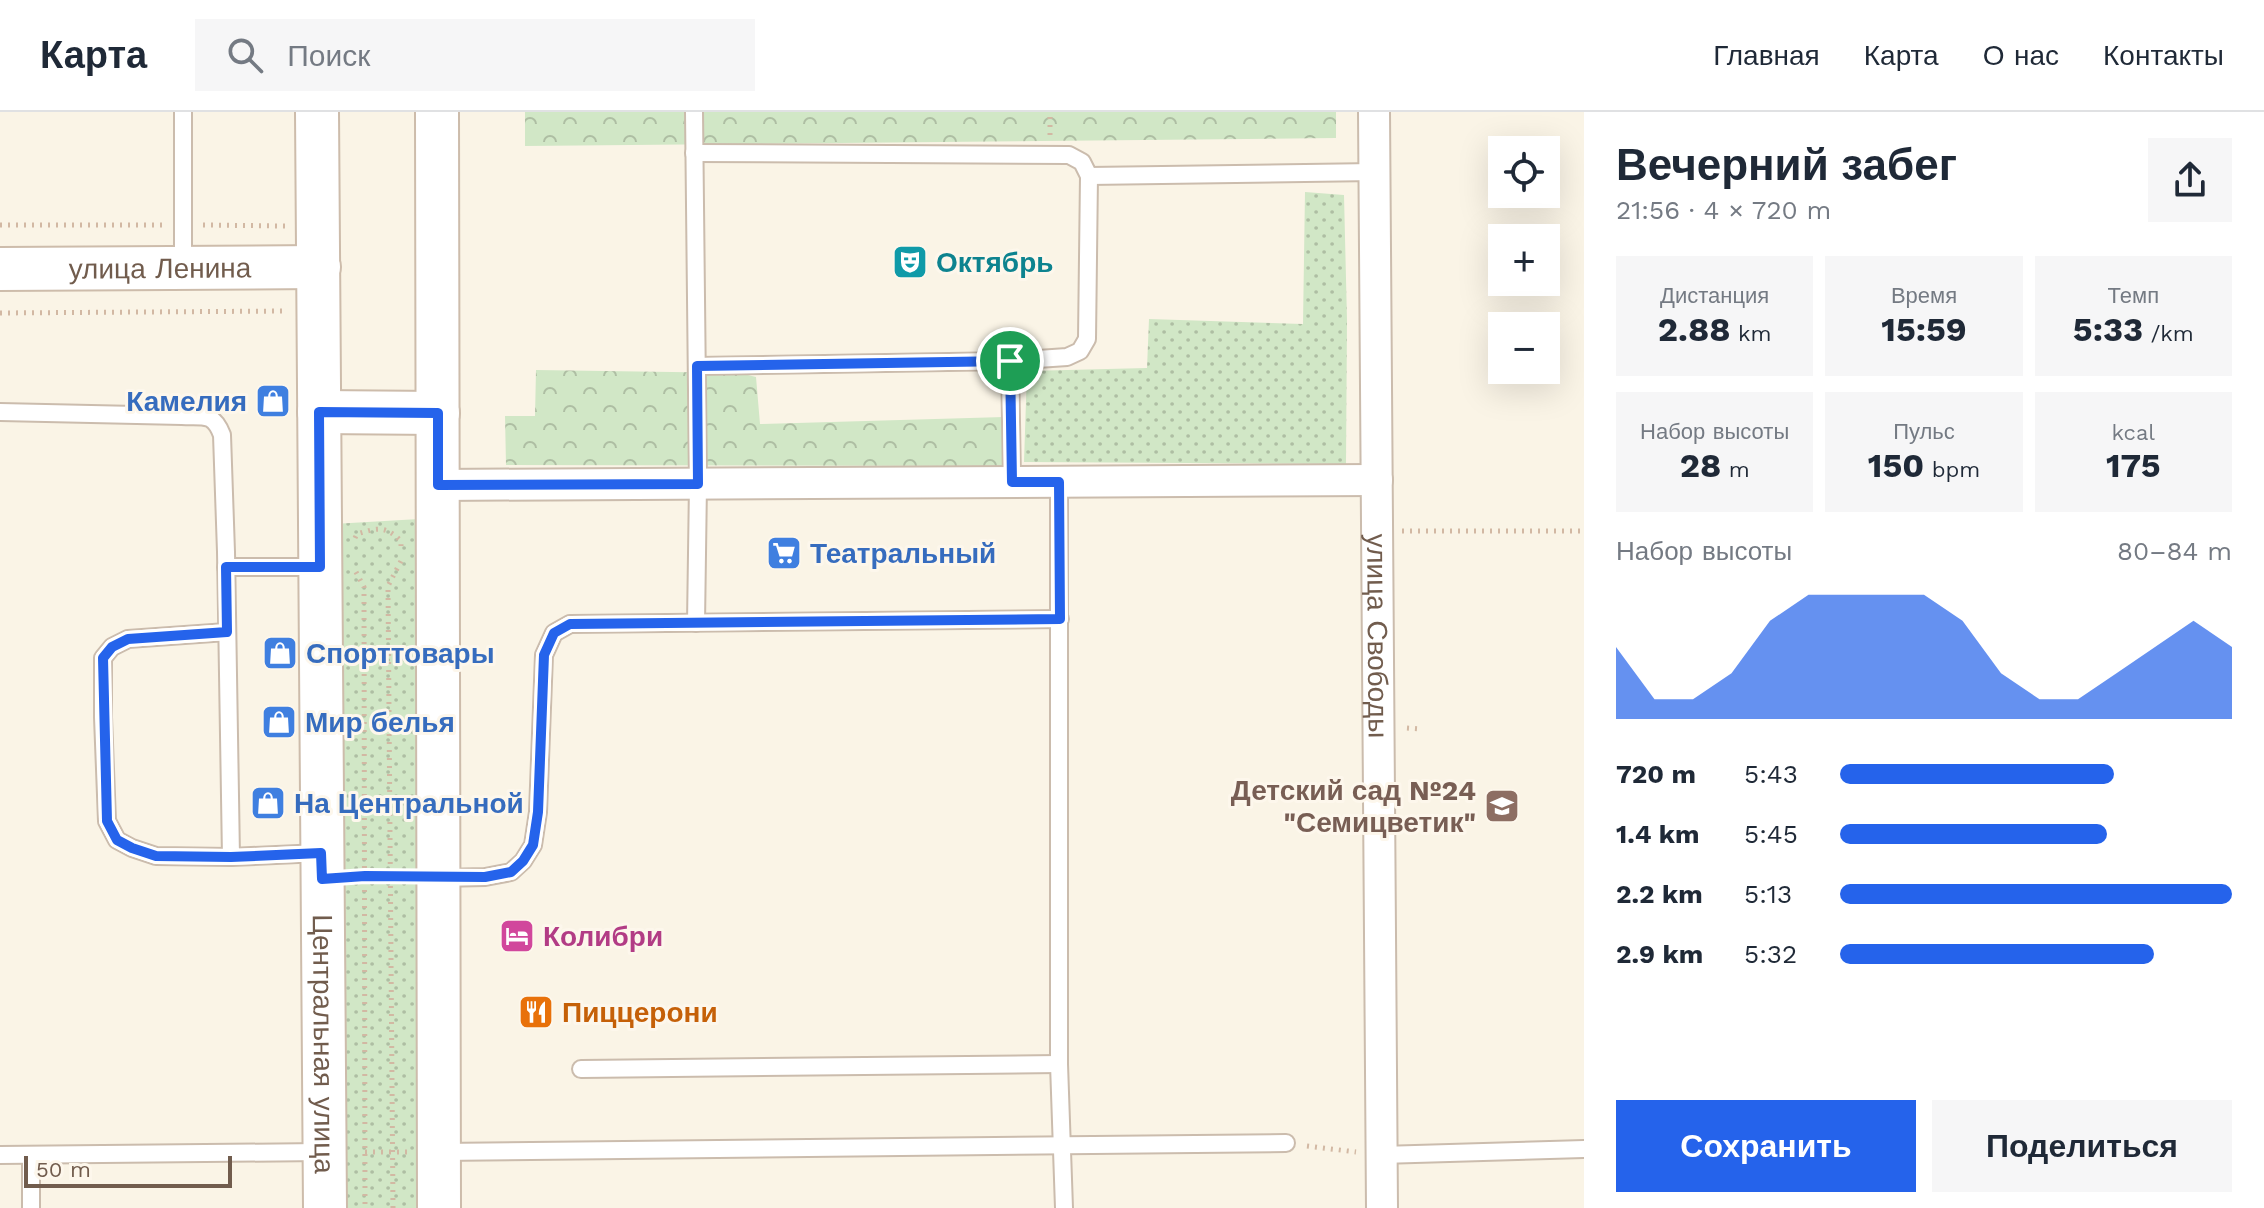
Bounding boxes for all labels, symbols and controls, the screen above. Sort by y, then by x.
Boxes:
search box [195,19,755,91]
text: Карта [40,33,147,77]
icon: search [223,33,267,77]
text: Поиск [287,38,370,73]
text: Главная [1713,39,1820,72]
text: Карта [1864,39,1939,72]
text: О нас [1983,39,2059,72]
text: Контакты [2103,39,2224,72]
map controls [1488,136,1560,384]
button: locate [1488,136,1560,208]
button: share [2148,138,2232,222]
text: Вечерний забег [1616,139,1957,191]
text: 21:56 · 4 × 720 m [1616,195,1831,225]
button: + [1488,224,1560,296]
theatre icon: Октябрь [891,243,929,281]
place label: Октябрь [936,246,1053,279]
street label: улица Ленина [69,251,252,286]
text: Дистанция [1660,283,1769,308]
text: Время [1891,283,1957,308]
text: Темп [2108,283,2159,308]
text: 2.88 [1658,309,1731,349]
text: 15:59 [1881,309,1967,349]
text: 5:33 [2073,309,2143,349]
button: − [1488,312,1560,384]
text: km [1731,321,1772,346]
text: /km [2143,321,2194,346]
pin [976,327,1044,395]
icon: arrive [988,339,1032,383]
shop icon: Камелия [254,382,292,420]
place label: Камелия [126,385,247,418]
text: Набор высоты [1640,419,1789,444]
text: Пульс [1893,419,1955,444]
text: kcal [2112,420,2155,445]
text: 28 [1680,445,1721,485]
text: 150 [1868,445,1924,485]
text: 175 [2106,445,2161,485]
text: m [1721,457,1750,482]
text: bpm [1924,457,1980,482]
supermarket icon: Театральный [765,534,803,572]
street label: улица Свободы [1360,534,1395,738]
text: Набор высоты [1616,536,1792,566]
text: 80–84 m [2117,536,2232,566]
place label: Театральный [810,537,996,570]
shop icon: Спорттовары [261,634,299,672]
place label: Спорттовары [306,637,495,670]
shop icon: Мир белья [260,703,298,741]
place label: Мир белья [305,706,455,739]
text: 720 m [1616,759,1696,789]
text: 5:43 [1744,759,1798,789]
place label: Детский сад №24 "Семицветик" [1231,774,1476,839]
shop icon: На Центральной [249,784,287,822]
place label: На Центральной [294,787,524,820]
school or university icon: Детский сад №24 "Семицветик" [1483,787,1521,825]
text: 1.4 km [1616,819,1700,849]
text: 5:45 [1744,819,1798,849]
text: 2.2 km [1616,879,1703,909]
text: 5:13 [1744,879,1792,909]
street label: Центральная улица [306,914,341,1174]
hotel icon: Колибри [498,917,536,955]
place label: Колибри [543,920,663,953]
text: 2.9 km [1616,939,1703,969]
text: 5:32 [1744,939,1797,969]
restaurant icon: Пиццерони [517,993,555,1031]
place label: Пиццерони [562,996,718,1029]
button: Сохранить [1616,1100,1916,1192]
button: Поделиться [1932,1100,2232,1192]
scale bar [24,1152,232,1188]
text: 50 m [36,1157,91,1182]

